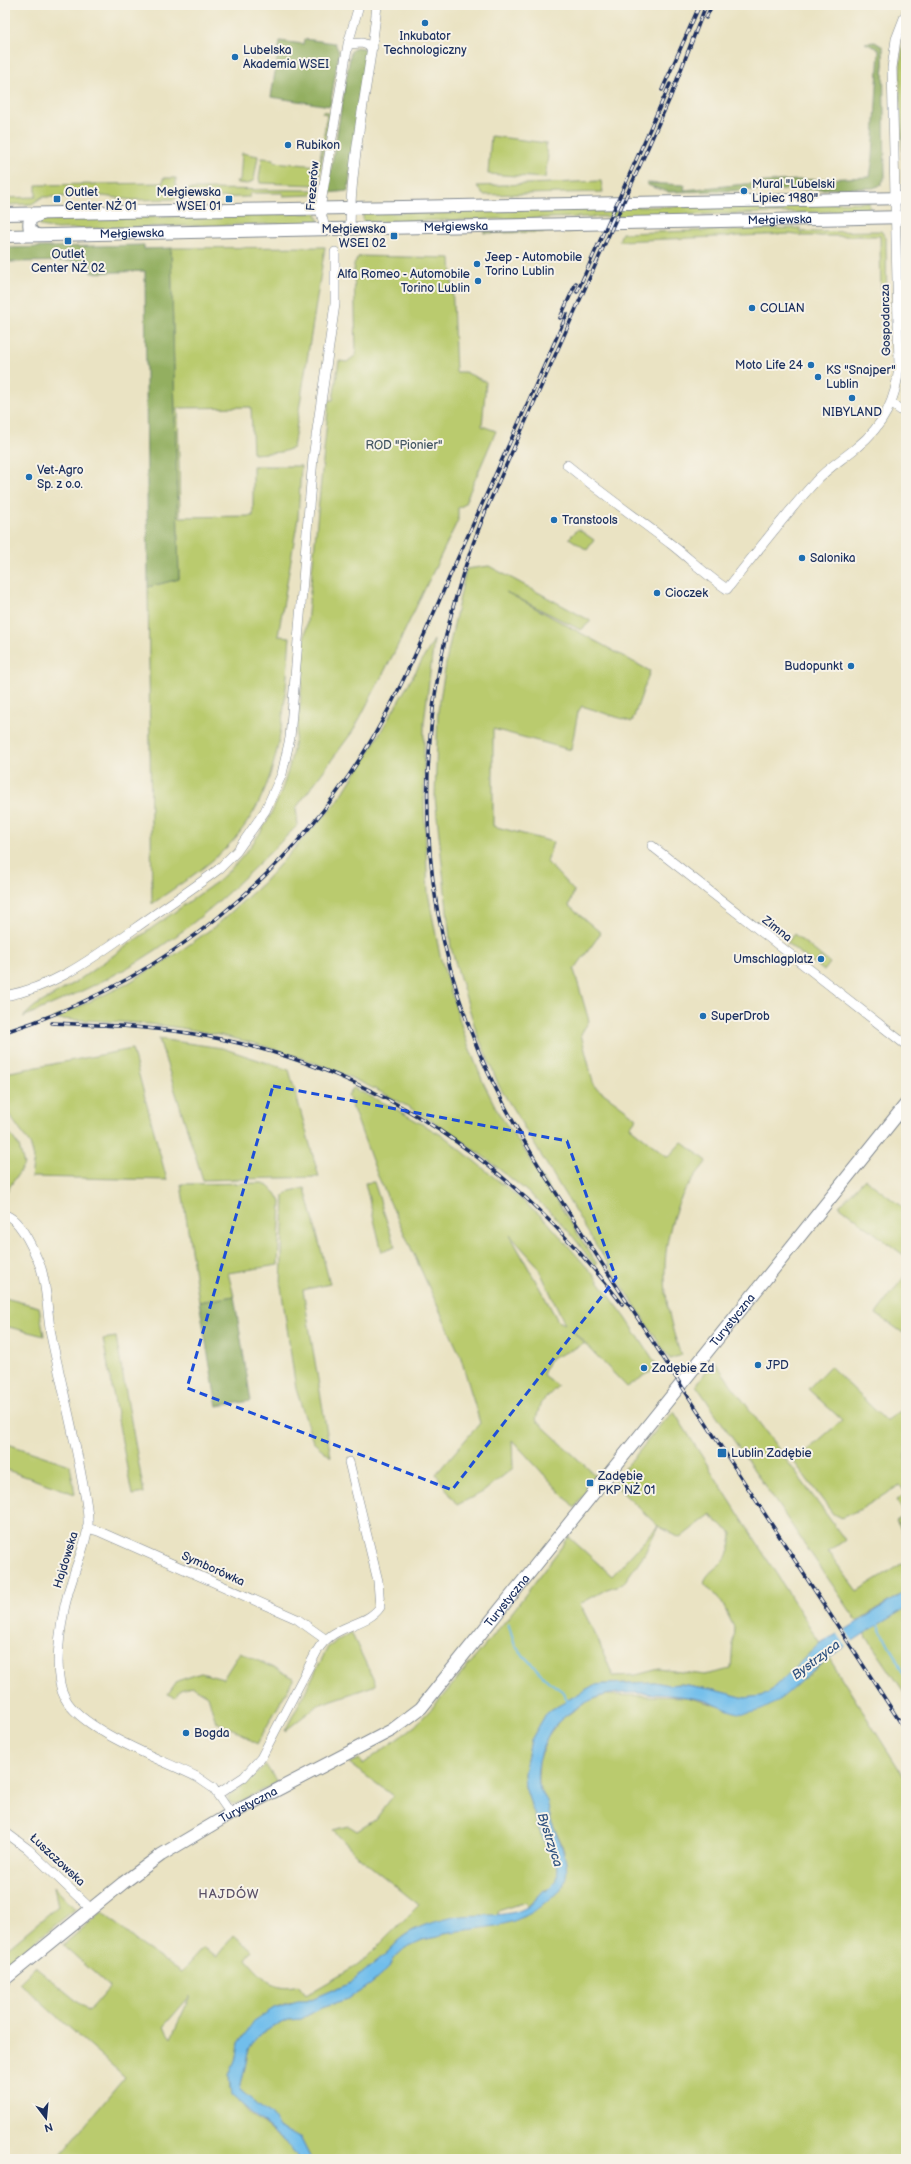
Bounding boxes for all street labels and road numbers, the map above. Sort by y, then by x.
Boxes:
street label: Frezerów [303,160,323,212]
street label: Mełgiewska [747,211,812,228]
street label: Mełgiewska [423,218,489,235]
street label: Mełgiewska [100,225,165,242]
street label: Gospodarcza [878,284,894,356]
street label: Zimna [758,912,795,945]
street label: Turystyczna [707,1290,758,1350]
street label: Hajdowska [50,1530,82,1590]
street label: Symborówka [179,1548,247,1590]
street label: Turystyczna [481,1571,533,1630]
street label: Turystyczna [216,1783,280,1826]
street label: Łuszczowska [26,1831,88,1890]

